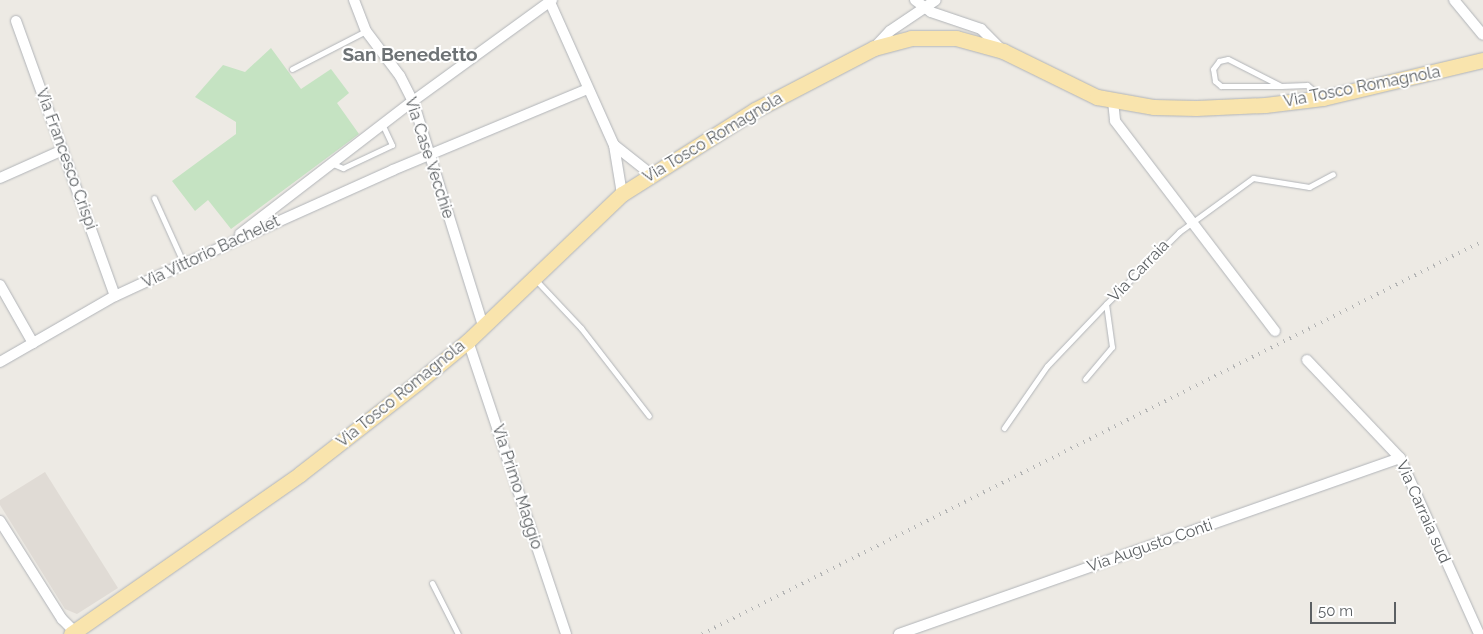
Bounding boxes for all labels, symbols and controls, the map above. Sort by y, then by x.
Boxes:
district label: San Benedetto [342,44,478,66]
street label: Via Tosco Romagnola [1282,62,1442,112]
street label: Via Francesco Crispi [32,86,100,232]
street label: Via Tosco Romagnola [640,89,786,187]
street label: Via Case Vecchie [400,95,458,221]
street label: Via Vittorio Bachelet [139,212,283,292]
street label: Via Carraia [1105,236,1173,306]
street label: Via Tosco Romagnola [333,336,469,452]
street label: Via Primo Maggio [488,422,546,552]
street label: Via Carraia sud [1392,458,1454,566]
street label: Via Augusto Conti [1085,515,1215,577]
scale bar [1313,592,1399,624]
text: 50 m [1318,602,1353,620]

